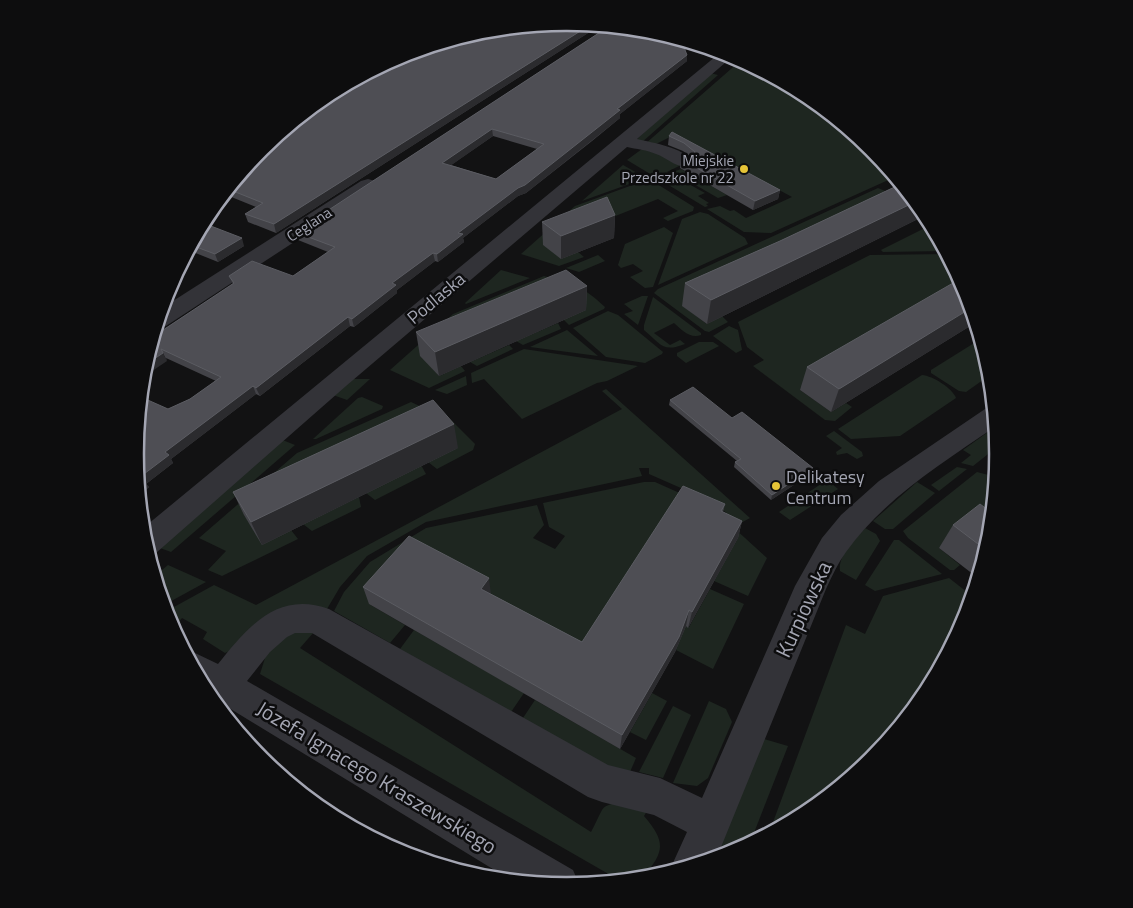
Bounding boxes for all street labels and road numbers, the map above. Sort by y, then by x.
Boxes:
street label: Ceglana [282,201,337,247]
street label: Podlaska [401,266,471,330]
street label: Kurpiowska [767,555,839,662]
street label: Józefa Ignacego Kraszewskiego [251,692,503,862]

